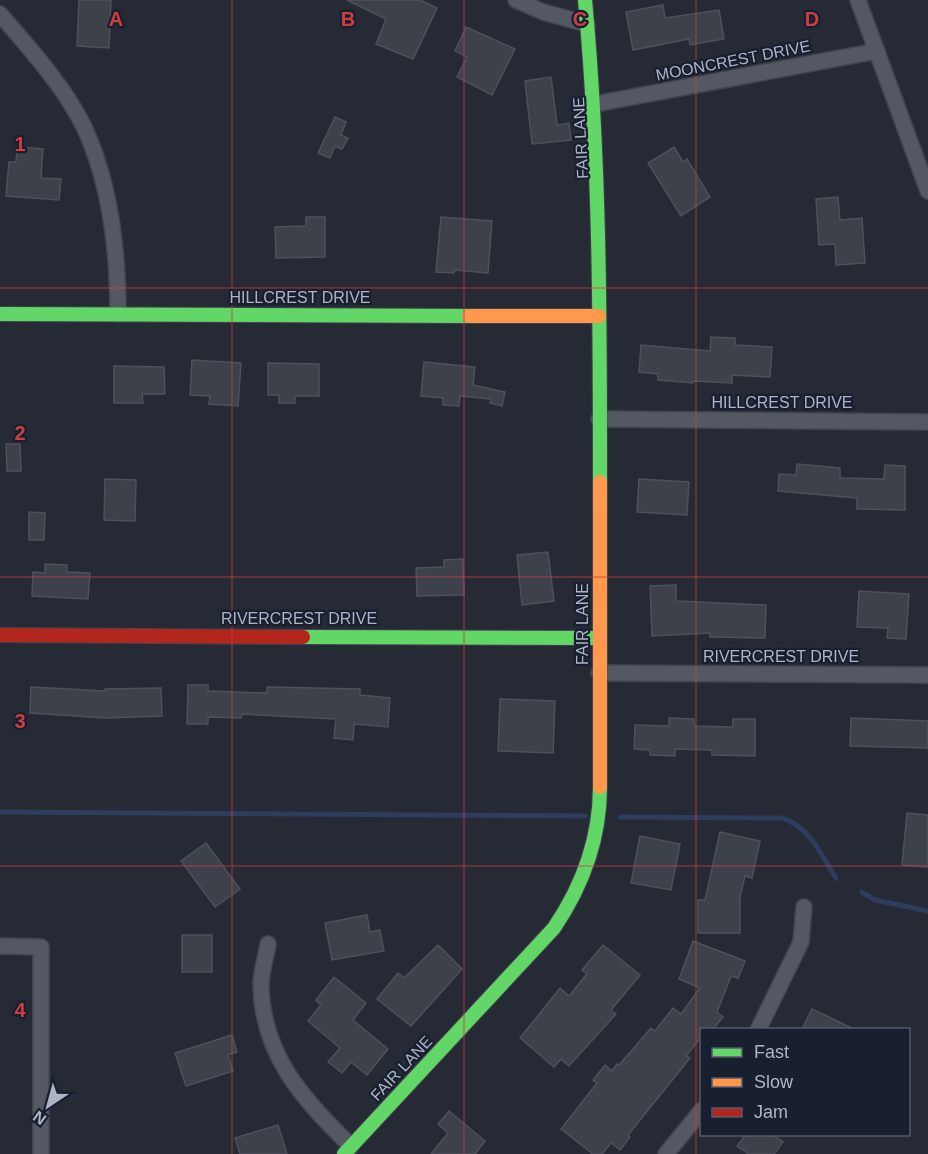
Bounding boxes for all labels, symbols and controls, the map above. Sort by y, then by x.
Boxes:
text: A [109,8,123,30]
text: B [341,8,355,30]
text: C [573,8,587,30]
text: D [805,8,819,30]
street label: MOONCREST DRIVE [654,37,812,84]
street label: FAIR LANE [570,97,591,179]
text: 1 [14,133,26,155]
street label: HILLCREST DRIVE [229,289,371,306]
street label: HILLCREST DRIVE [711,394,853,411]
text: 2 [14,422,26,444]
street label: FAIR LANE [574,583,591,665]
street label: RIVERCREST DRIVE [221,610,377,627]
street label: RIVERCREST DRIVE [703,648,859,665]
text: 3 [14,710,26,732]
text: 4 [14,999,26,1021]
legend [700,1028,910,1136]
street label: FAIR LANE [367,1033,435,1104]
text: Fast [754,1042,789,1062]
text: Slow [754,1072,794,1092]
north arrow [18,1076,78,1136]
text: Jam [754,1102,788,1122]
text: N [30,1107,49,1128]

